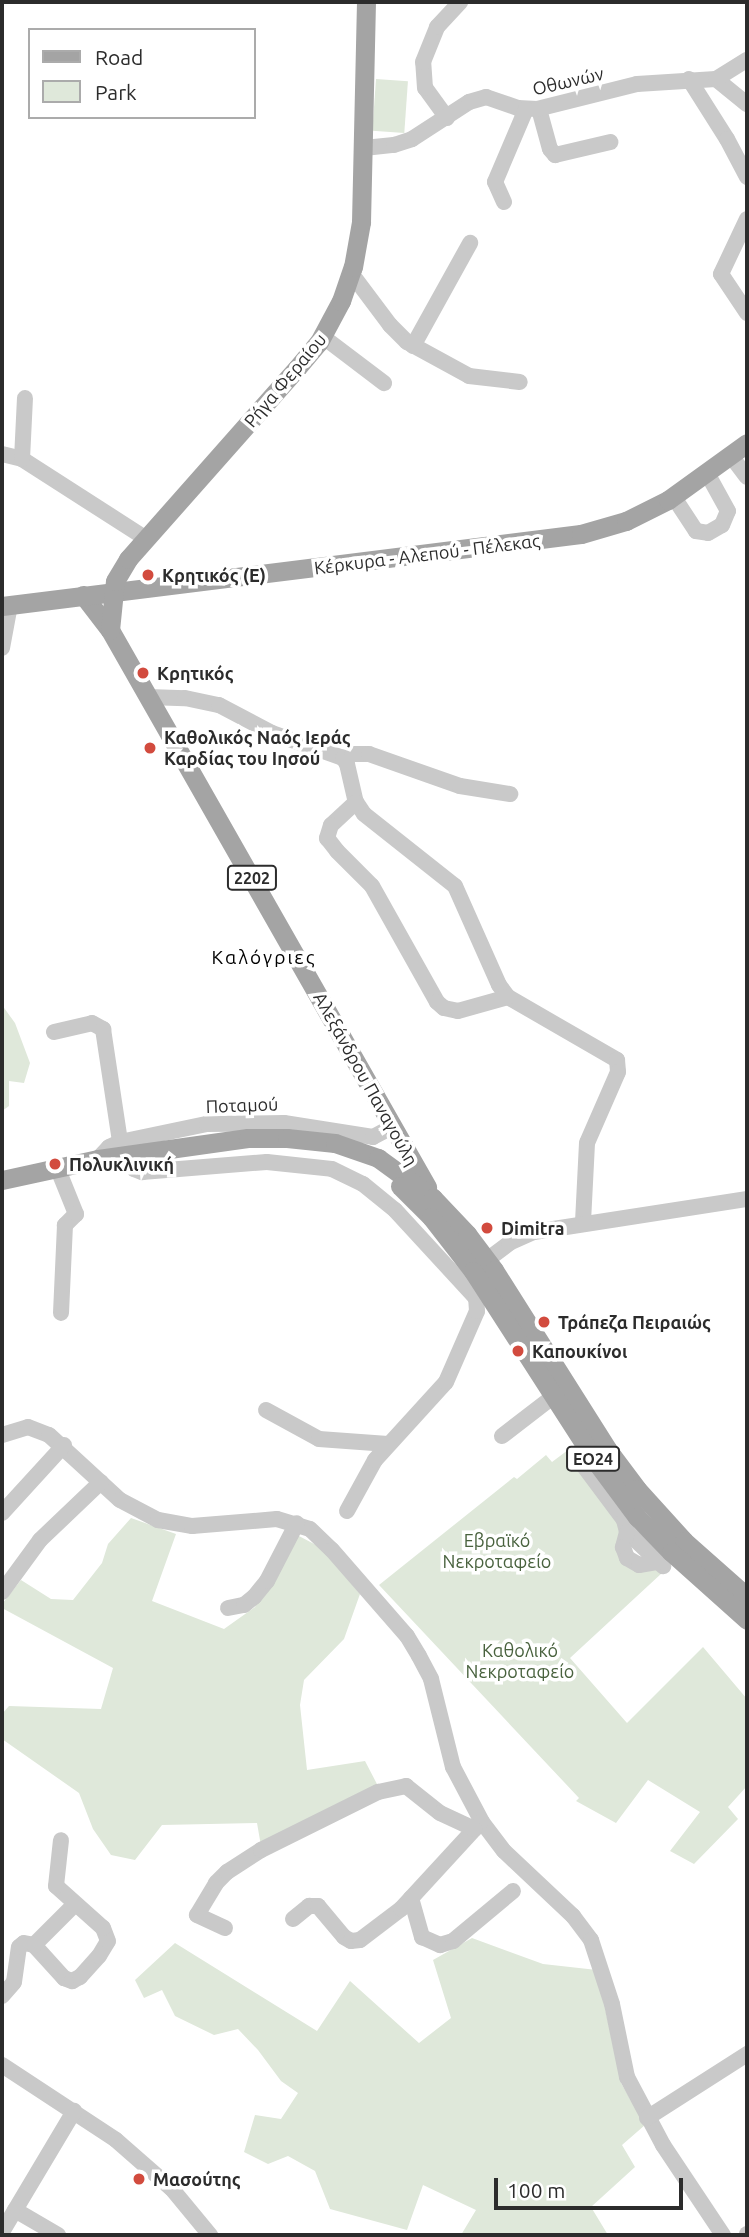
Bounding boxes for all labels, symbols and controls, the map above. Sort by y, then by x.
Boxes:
legend [28,28,256,119]
text: Road [95,45,143,69]
street label: Οθωνών [530,62,606,100]
text: Park [95,80,137,104]
street label: Ρήγα Φεραίου [239,329,331,431]
street label: Κέρκυρα - Αλεπού - Πέλεκας [313,529,541,579]
place label: Κρητικός (E) [162,564,266,586]
marker: Κρητικός (E) [140,567,156,583]
place label: Κρητικός [157,662,233,684]
marker: Κρητικός [135,665,151,681]
place label: Καθολικός Ναός Ιεράς Καρδίας του Ιησού [164,727,351,770]
marker: Καθολικός Ναός Ιεράς Καρδίας του Ιησού [142,740,158,756]
road number: 2202 [226,866,278,890]
district label: Καλόγριες [213,947,315,969]
street label: Αλεξάνδρου Παναγούλη [309,988,423,1170]
street label: Ποταμού [205,1093,279,1117]
place label: Πολυκλινική [69,1153,174,1175]
marker: Πολυκλινική [47,1156,63,1172]
place label: Dimitra [501,1217,564,1239]
marker: Dimitra [479,1220,495,1236]
place label: Τράπεζα Πειραιώς [558,1311,711,1333]
marker: Τράπεζα Πειραιώς [536,1314,552,1330]
place label: Καπουκίνοι [532,1340,627,1362]
marker: Καπουκίνοι [510,1343,526,1359]
road number: ΕΟ24 [565,1446,621,1471]
park label: Εβραϊκό Νεκροταφείο [443,1530,551,1572]
park label: Καθολικό Νεκροταφείο [466,1640,574,1682]
scale bar [497,2164,686,2208]
place label: Μασούτης [153,2168,241,2190]
marker: Μασούτης [131,2171,147,2187]
text: 100 m [507,2178,565,2202]

